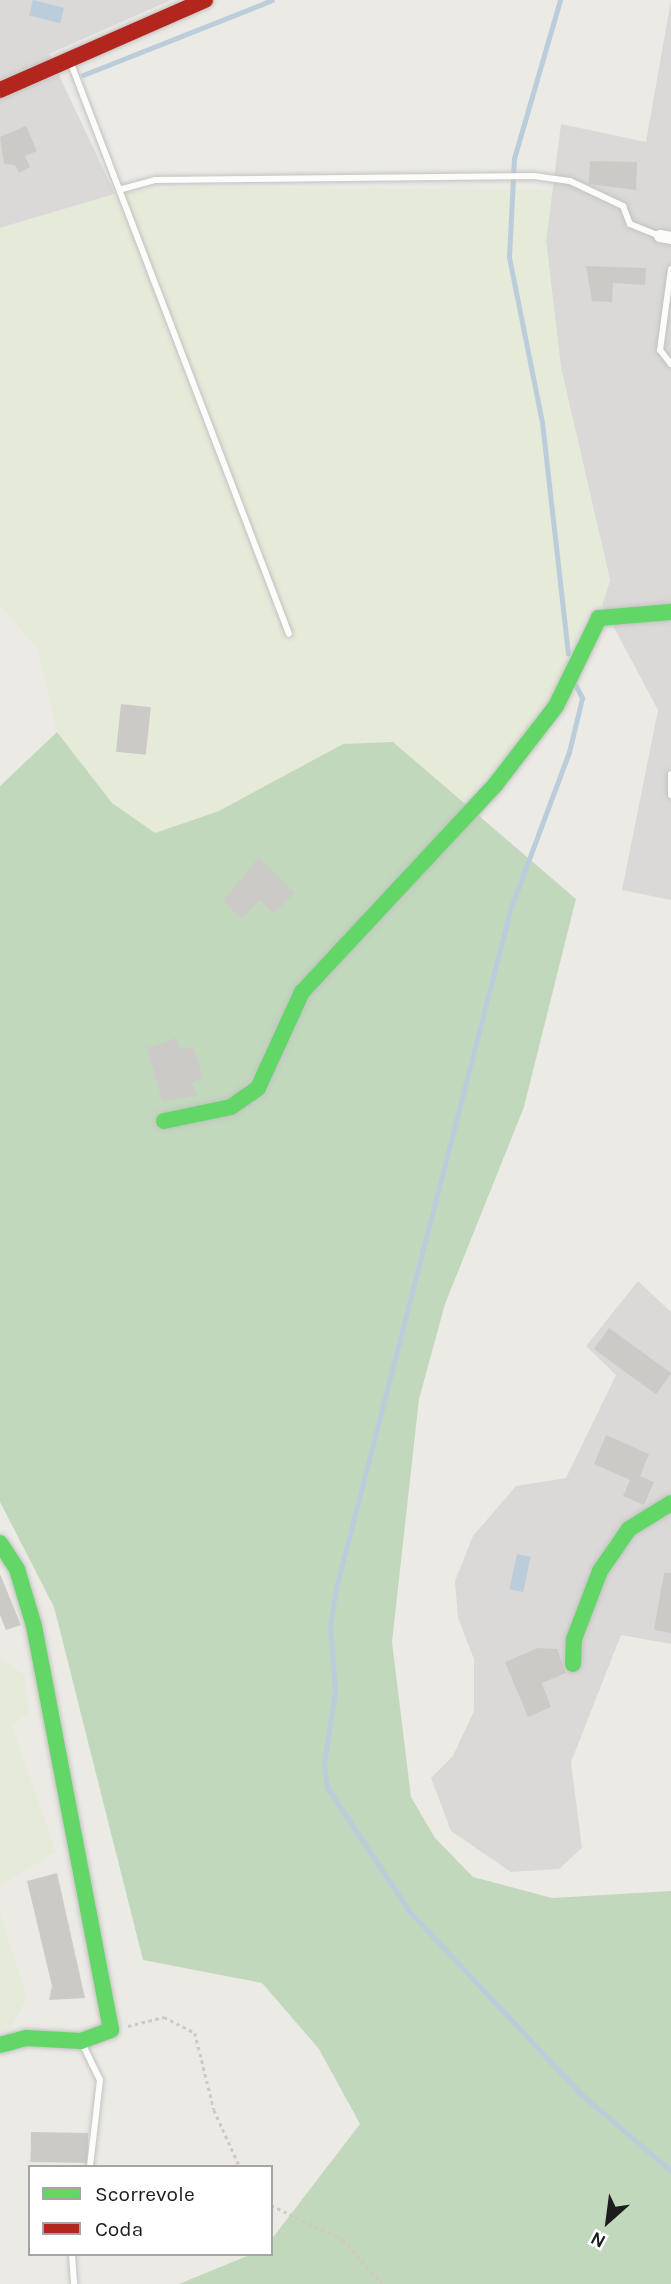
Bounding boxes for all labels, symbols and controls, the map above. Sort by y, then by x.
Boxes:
legend [28,2165,273,2256]
text: Scorrevole [95,2182,195,2206]
north arrow [573,2186,643,2256]
text: Coda [95,2217,143,2241]
text: N [587,2227,609,2252]

